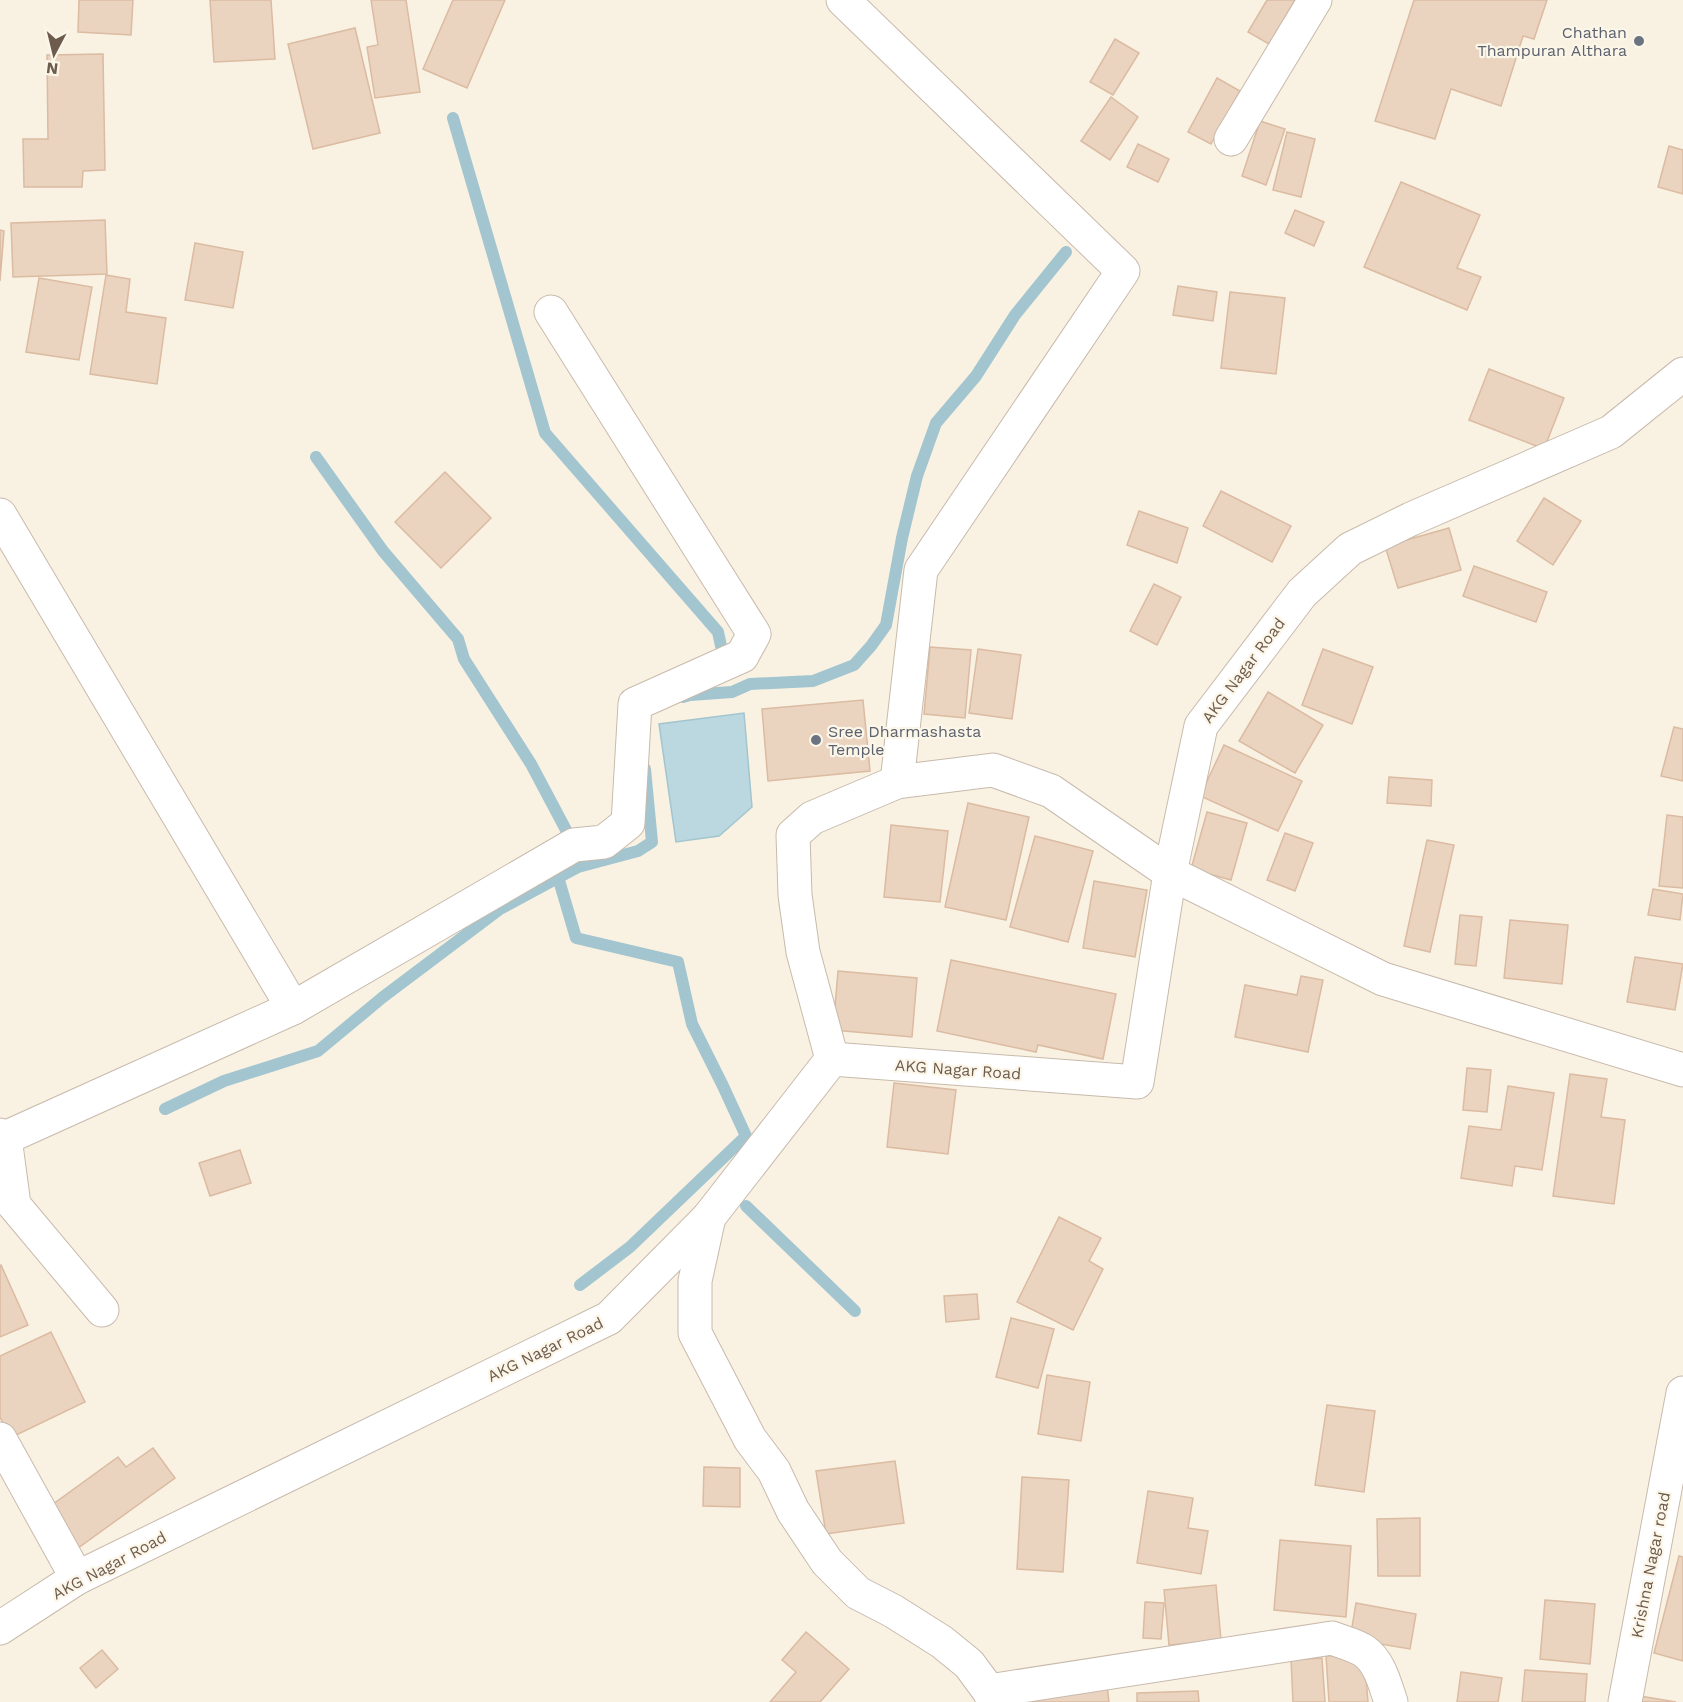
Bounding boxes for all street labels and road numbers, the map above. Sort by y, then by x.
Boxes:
street label: AKG Nagar Road [1198,614,1289,727]
street label: AKG Nagar Road [894,1056,1022,1083]
street label: AKG Nagar Road [484,1313,606,1386]
street label: Krishna Nagar road [1627,1490,1674,1640]
street label: AKG Nagar Road [49,1527,170,1604]

